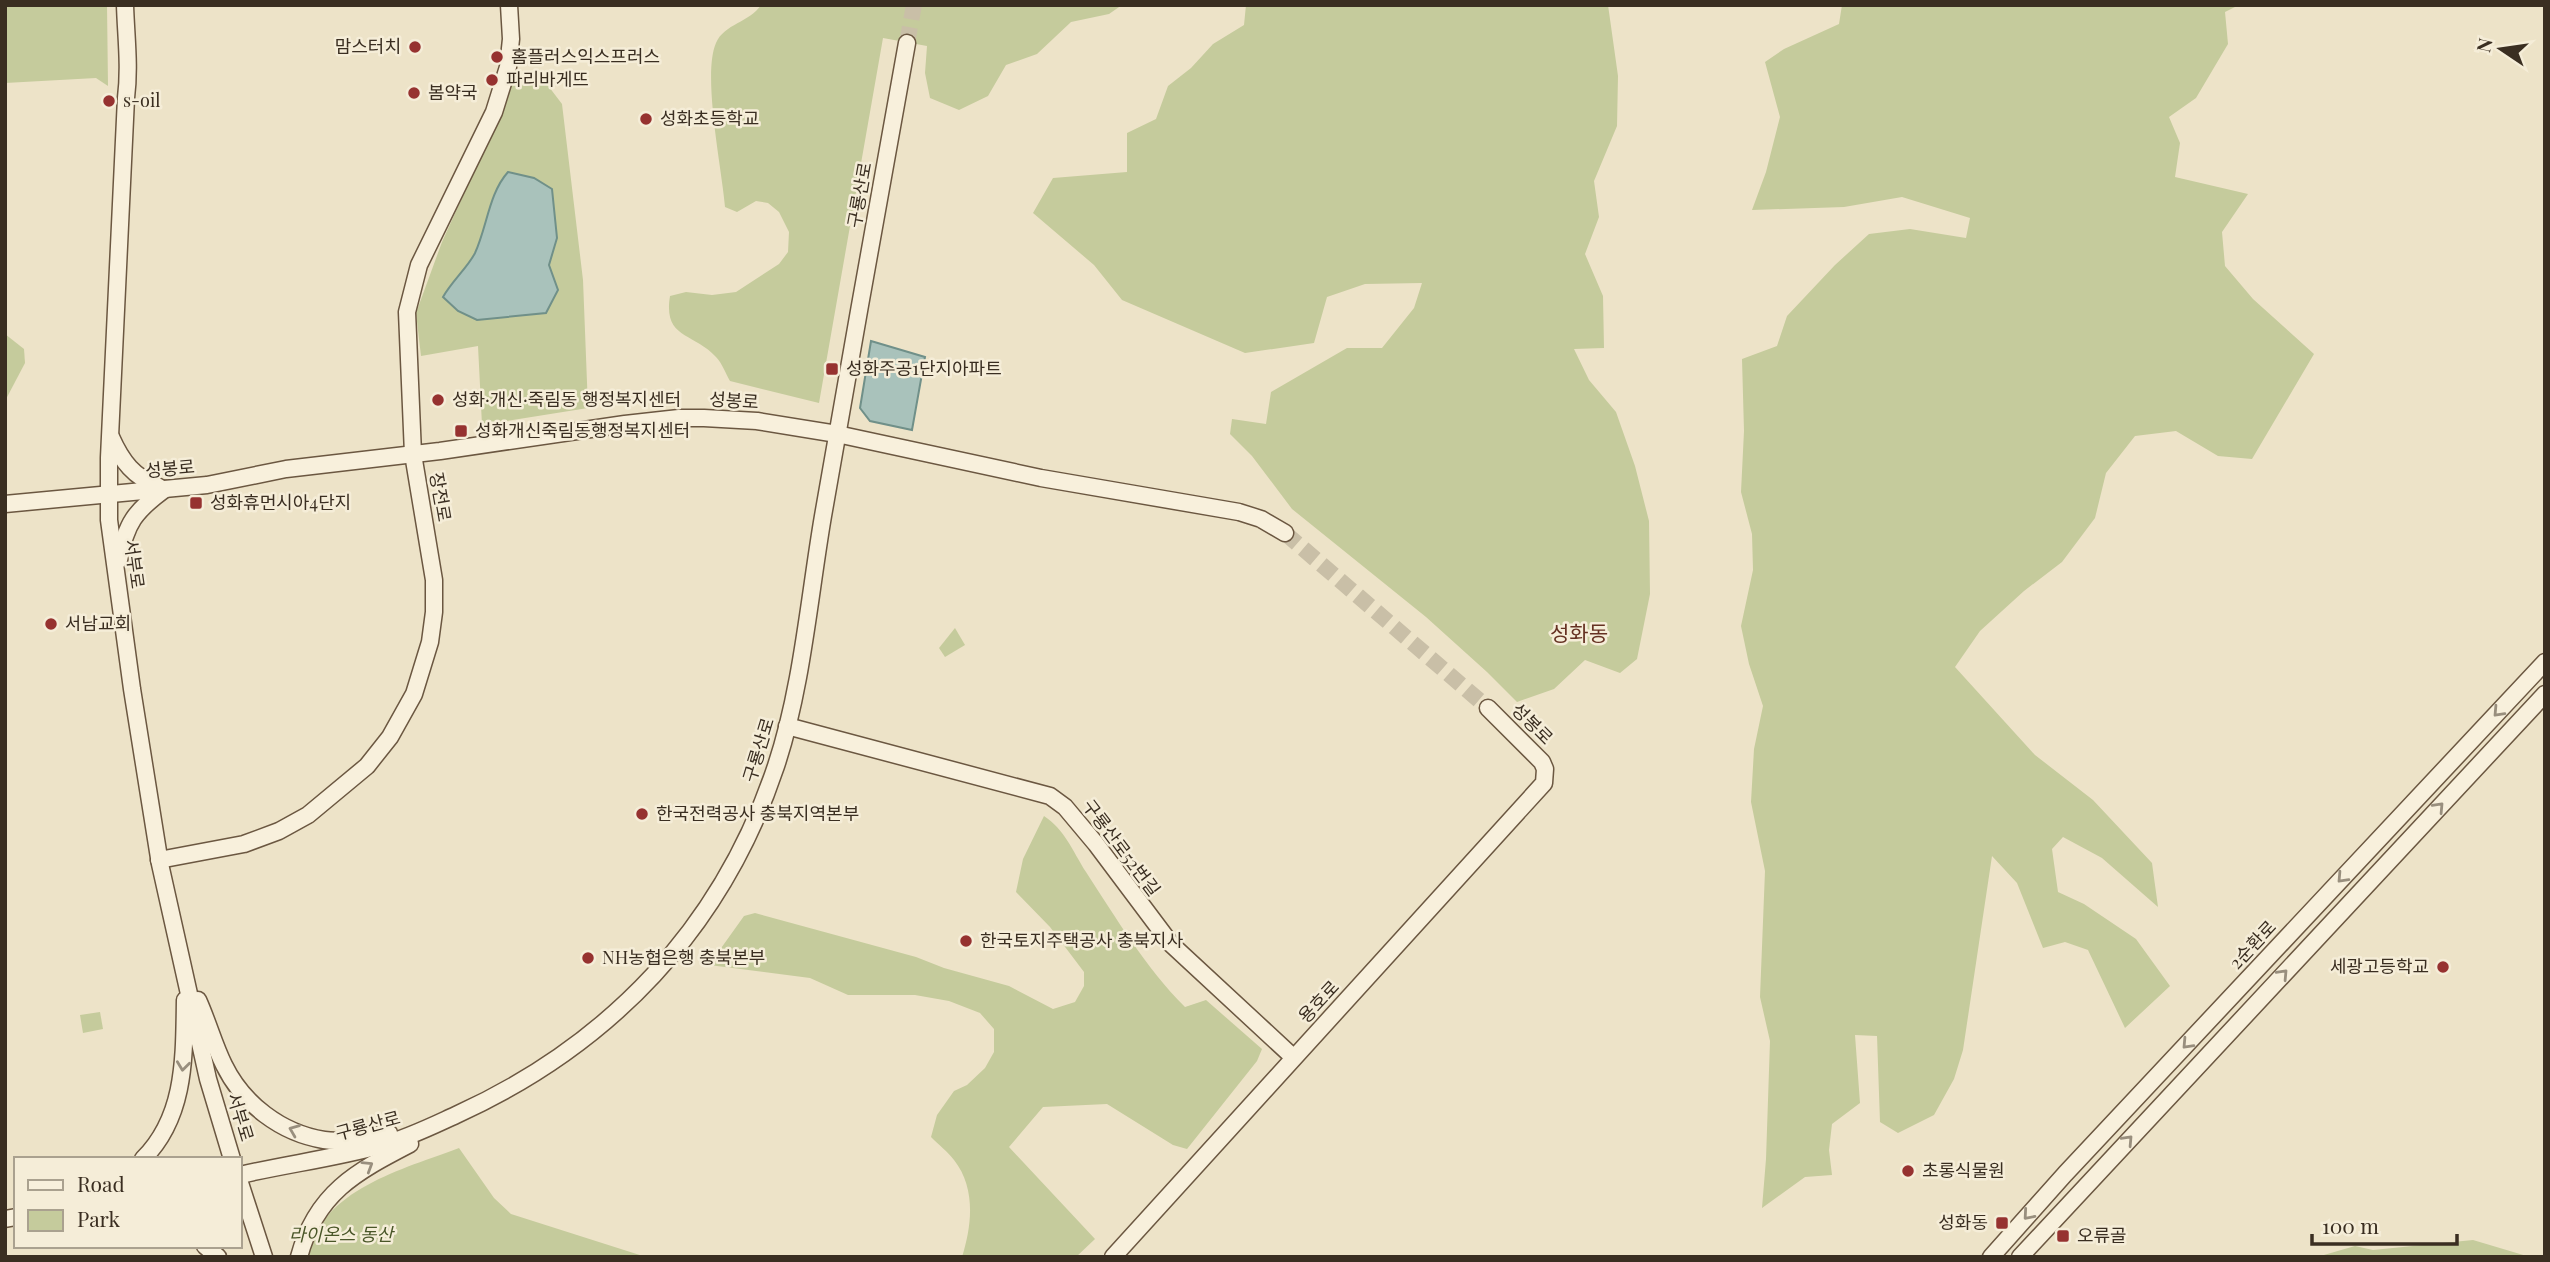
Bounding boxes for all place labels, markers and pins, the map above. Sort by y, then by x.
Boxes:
place label: 맘스터치 [335,34,401,58]
marker: 맘스터치 [407,39,423,55]
place label: 홈플러스익스프러스 [511,44,660,68]
marker: 홈플러스익스프러스 [489,49,505,65]
place label: 파리바게뜨 [506,67,589,91]
marker: 파리바게뜨 [484,72,500,88]
place label: 봄약국 [428,80,478,104]
marker: 봄약국 [406,85,422,101]
place label: s-oil [123,88,160,112]
marker: s-oil [101,93,117,109]
place label: 성화초등학교 [660,106,759,130]
marker: 성화초등학교 [638,111,654,127]
place label: 성화주공1단지아파트 [846,356,1002,380]
marker: 성화주공1단지아파트 [824,361,840,377]
place label: 성화·개신·죽림동 행정복지센터 [452,387,681,411]
marker: 성화·개신·죽림동 행정복지센터 [430,392,446,408]
place label: 성화개신죽림동행정복지센터 [475,418,690,442]
marker: 성화개신죽림동행정복지센터 [453,423,469,439]
place label: 성화휴먼시아4단지 [210,490,351,514]
marker: 성화휴먼시아4단지 [188,495,204,511]
place label: 서남교회 [65,611,131,635]
marker: 서남교회 [43,616,59,632]
place label: 한국전력공사 충북지역본부 [656,801,859,825]
marker: 한국전력공사 충북지역본부 [634,806,650,822]
place label: 한국토지주택공사 충북지사 [980,928,1184,952]
marker: 한국토지주택공사 충북지사 [958,933,974,949]
place label: NH농협은행 충북본부 [602,945,765,969]
marker: NH농협은행 충북본부 [580,950,596,966]
place label: 세광고등학교 [2330,954,2429,978]
marker: 세광고등학교 [2435,959,2451,975]
place label: 초롱식물원 [1922,1158,2005,1182]
marker: 초롱식물원 [1900,1163,1916,1179]
place label: 성화동 [1938,1210,1988,1234]
marker: 성화동 [1994,1215,2010,1231]
place label: 오류골 [2077,1223,2127,1247]
marker: 오류골 [2055,1228,2071,1244]

